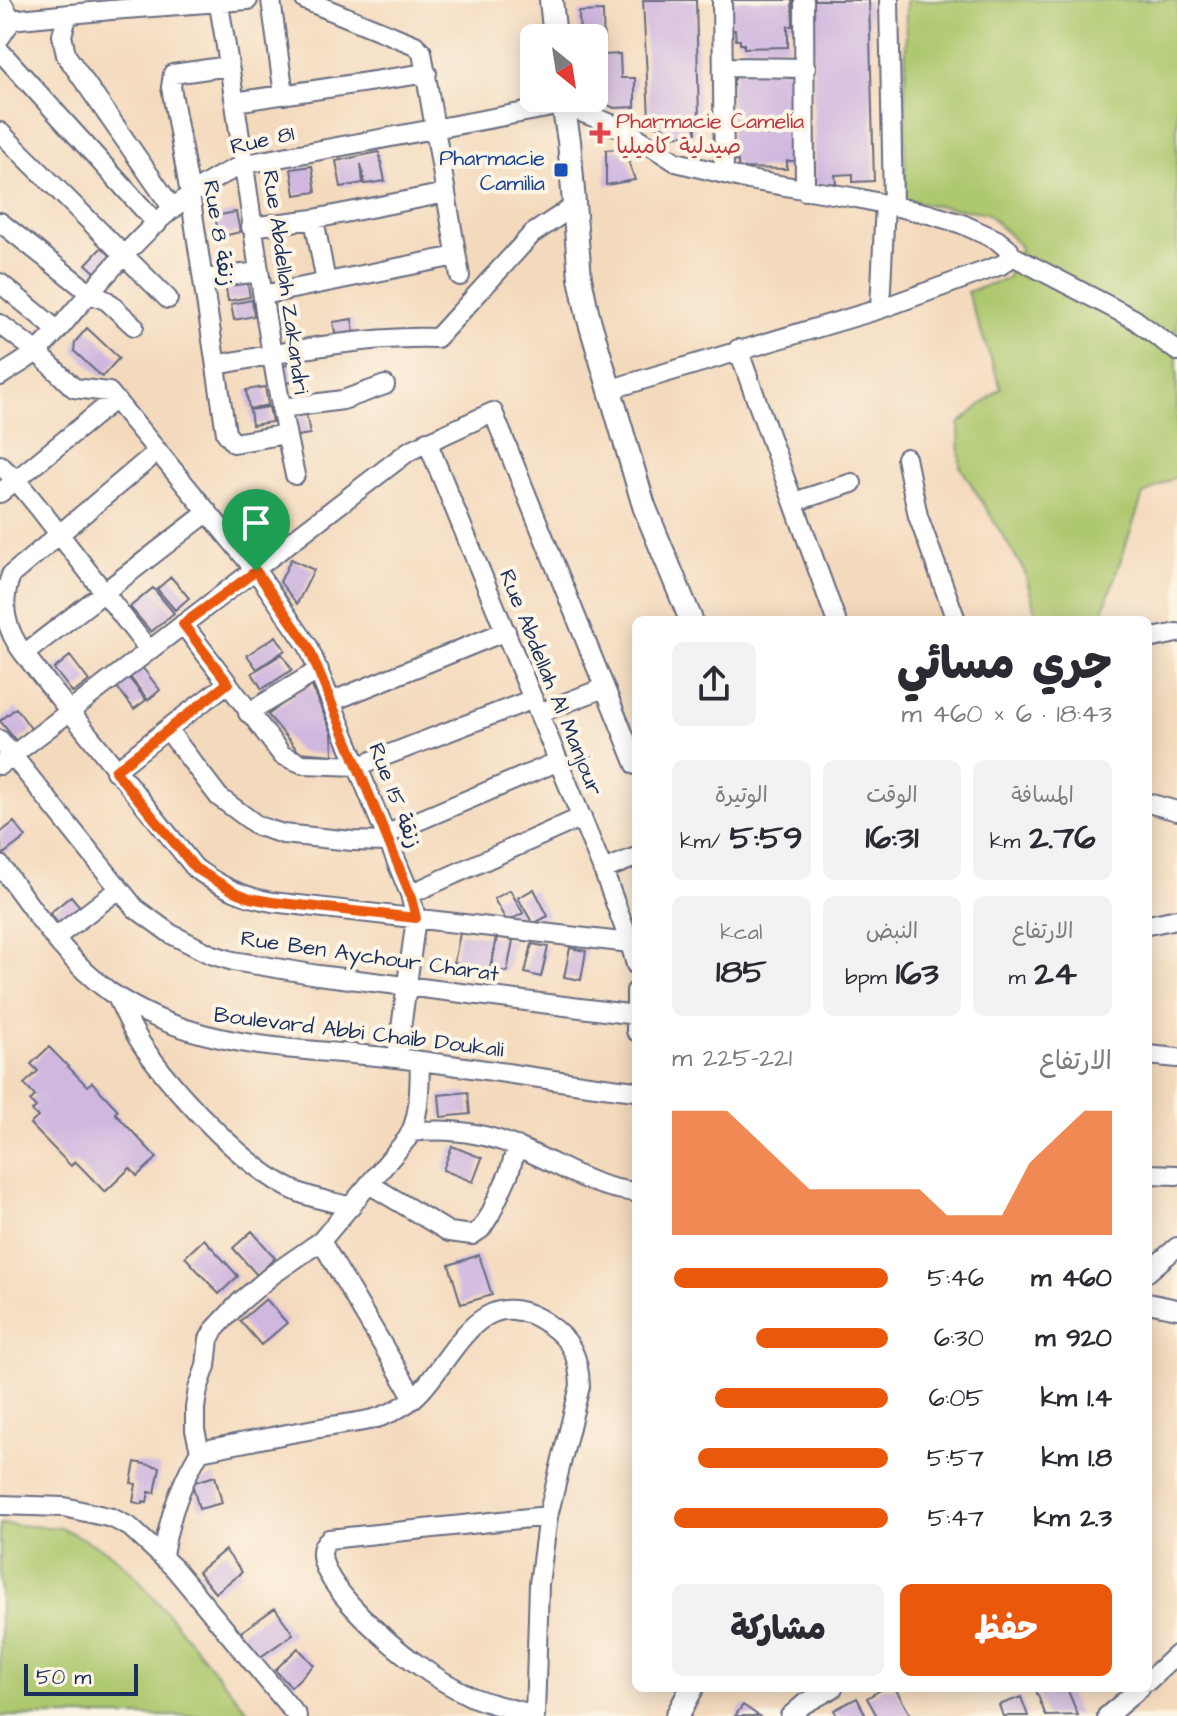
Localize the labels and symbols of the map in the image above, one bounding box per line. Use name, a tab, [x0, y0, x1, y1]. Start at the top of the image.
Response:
north arrow	[520, 24, 608, 112]
place label: Pharmacie Camelia صيدلية كاميليا	[616, 106, 804, 162]
street label: Rue 81	[227, 118, 297, 163]
marker: Pharmacie Camelia صيدلية كاميليا	[591, 124, 609, 142]
place label: Pharmacie Camilia	[439, 143, 545, 199]
marker: Pharmacie Camilia	[552, 161, 570, 179]
street label: Rue Abdellah Zakandri	[254, 168, 317, 396]
street label: Rue 8 زنقة	[195, 178, 242, 288]
pin	[222, 489, 290, 571]
street label: Rue Abdellah Al Manjour	[491, 565, 610, 800]
street label: Rue 15 زنقة	[360, 738, 429, 853]
street label: Rue Ben Aychour Charat	[239, 923, 501, 991]
street label: Boulevard Abbi Chaib Doukali	[212, 999, 506, 1066]
scale bar	[24, 1660, 138, 1696]

